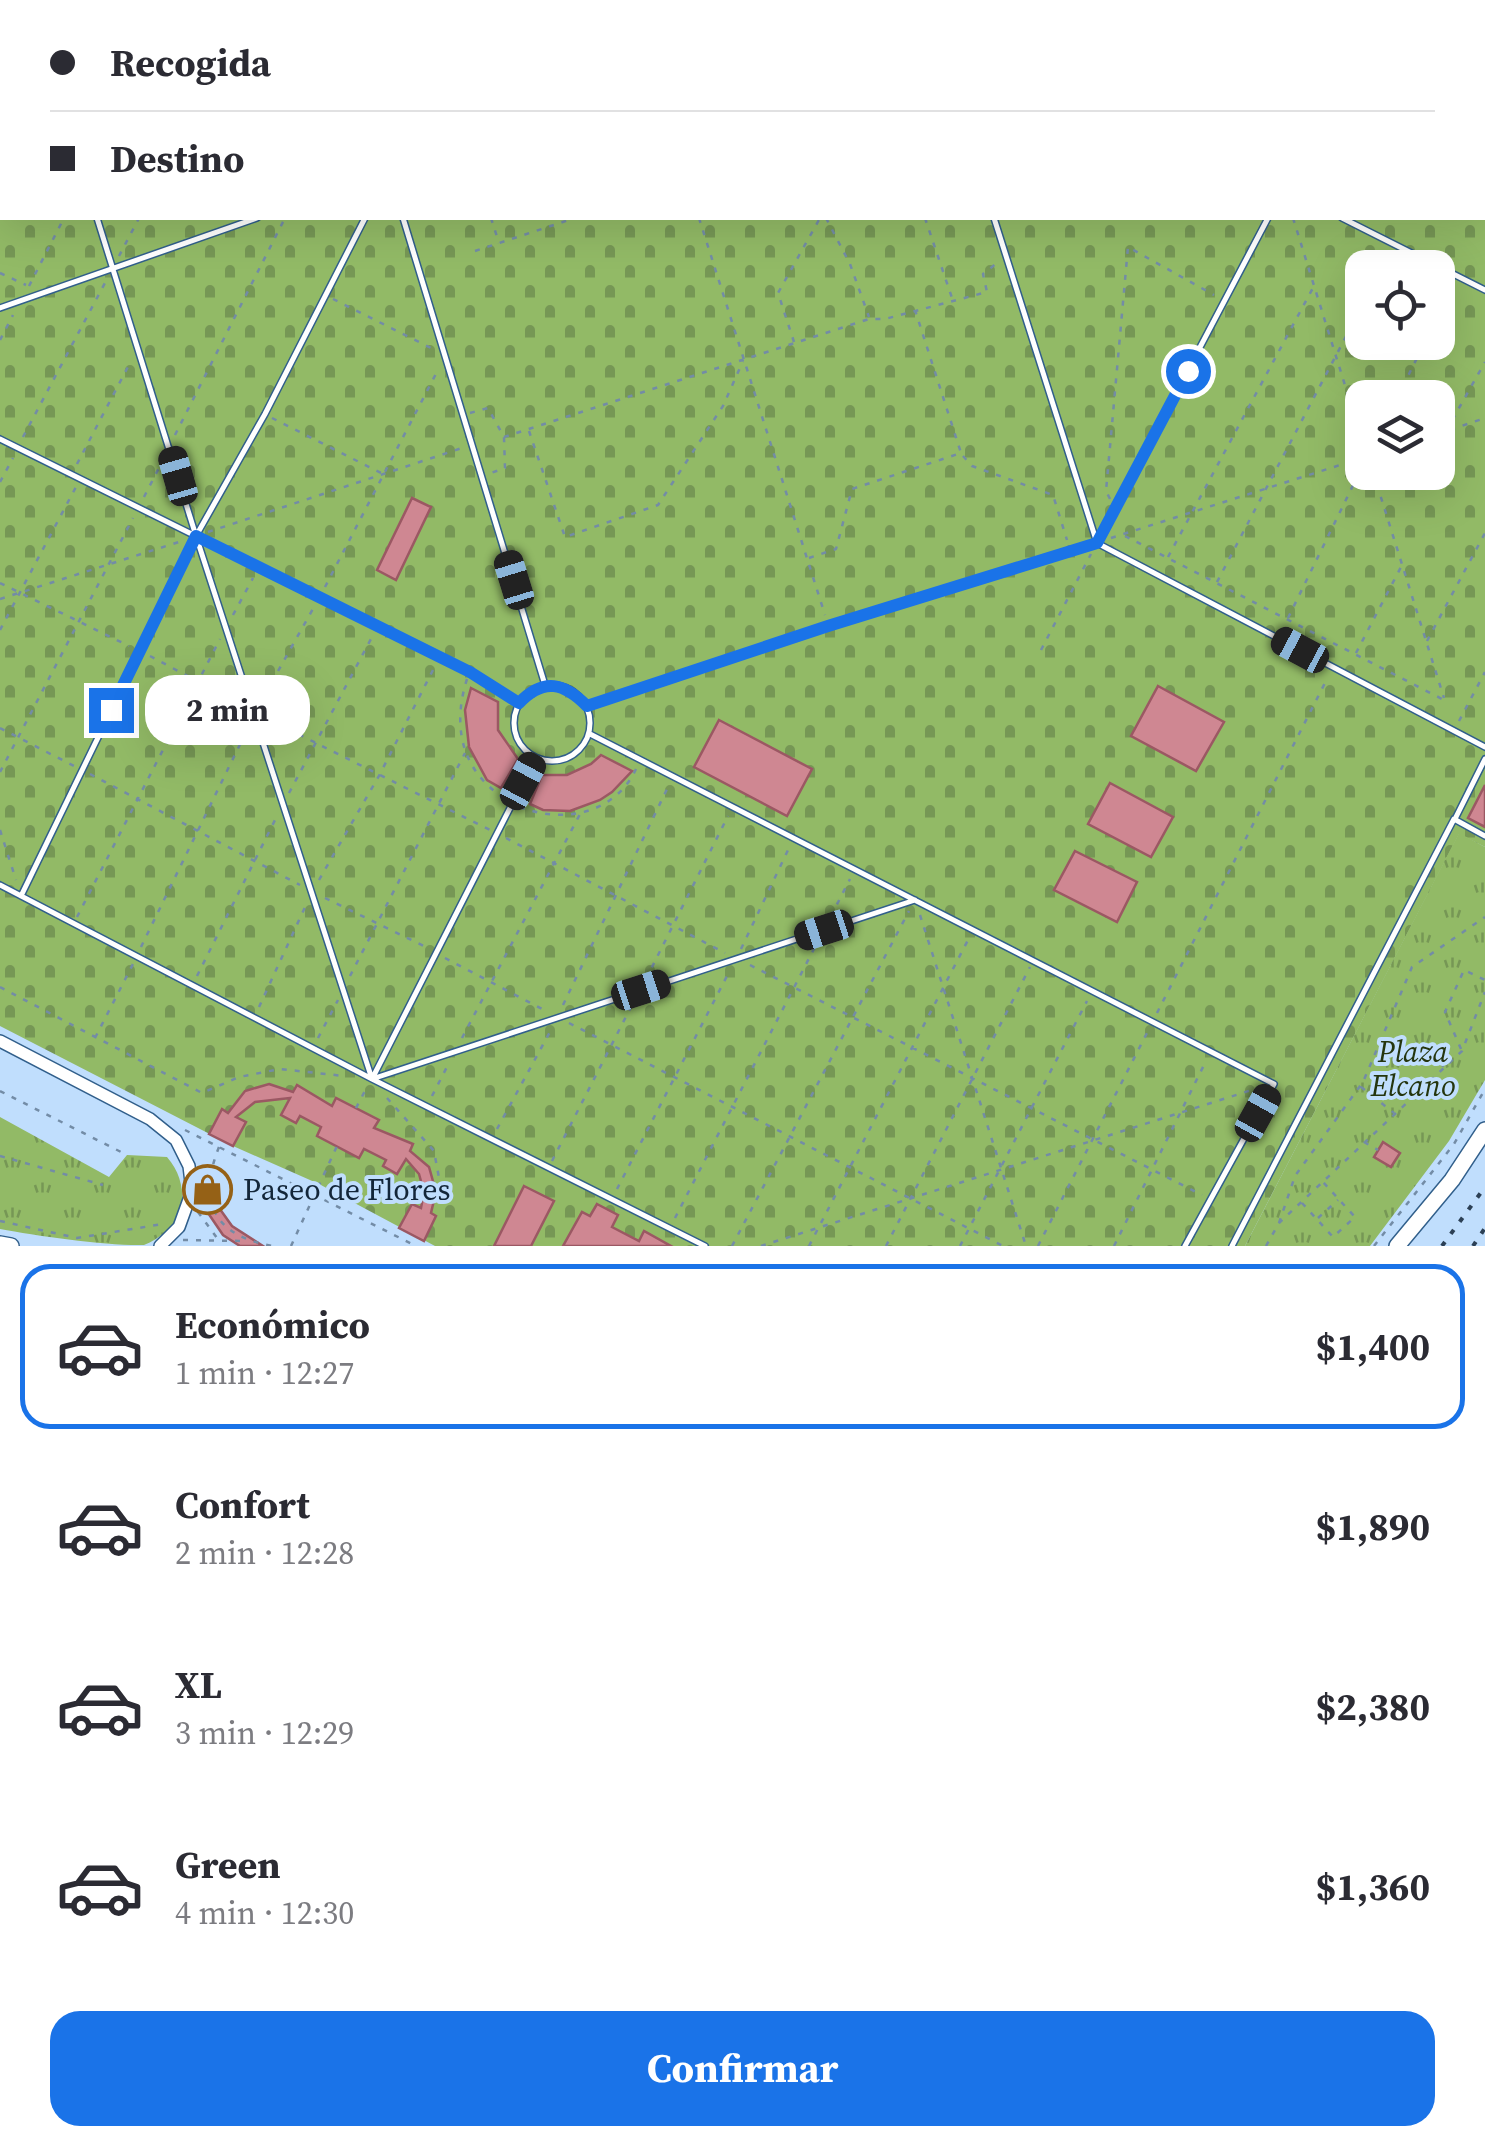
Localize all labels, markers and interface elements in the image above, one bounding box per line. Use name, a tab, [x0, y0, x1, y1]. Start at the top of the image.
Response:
text: Recogida	[110, 37, 271, 89]
text: Destino	[110, 133, 244, 185]
map controls	[1345, 250, 1455, 490]
button: locate	[1345, 250, 1455, 360]
route start	[1166, 349, 1211, 394]
button: layers	[1345, 380, 1455, 490]
car	[155, 443, 201, 509]
car	[491, 547, 537, 613]
car	[1266, 623, 1334, 677]
callout: 2 min	[146, 675, 311, 745]
route end	[89, 688, 134, 733]
text: 2 min	[186, 688, 269, 732]
car	[496, 747, 550, 815]
car	[791, 906, 857, 954]
car	[608, 966, 674, 1014]
park label: Plaza Elcano	[1369, 1031, 1456, 1106]
car	[1230, 1079, 1286, 1147]
shop icon: Paseo de Flores	[182, 1163, 234, 1215]
place label: Paseo de Flores	[243, 1169, 451, 1210]
text: Económico	[175, 1299, 370, 1351]
icon: car	[55, 1302, 145, 1392]
text: $1,400	[1316, 1321, 1430, 1373]
text: 1 min · 12:27	[175, 1351, 354, 1395]
text: Confort	[175, 1479, 310, 1531]
icon: car	[55, 1482, 145, 1572]
text: $1,890	[1316, 1501, 1430, 1553]
text: 2 min · 12:28	[175, 1531, 354, 1575]
text: XL	[175, 1659, 222, 1711]
icon: car	[55, 1662, 145, 1752]
text: $2,380	[1316, 1681, 1430, 1733]
text: 3 min · 12:29	[175, 1711, 354, 1755]
text: Green	[175, 1839, 281, 1891]
icon: car	[55, 1842, 145, 1932]
text: $1,360	[1316, 1861, 1430, 1913]
text: 4 min · 12:30	[175, 1891, 354, 1935]
button: Confirmar	[50, 2011, 1435, 2126]

